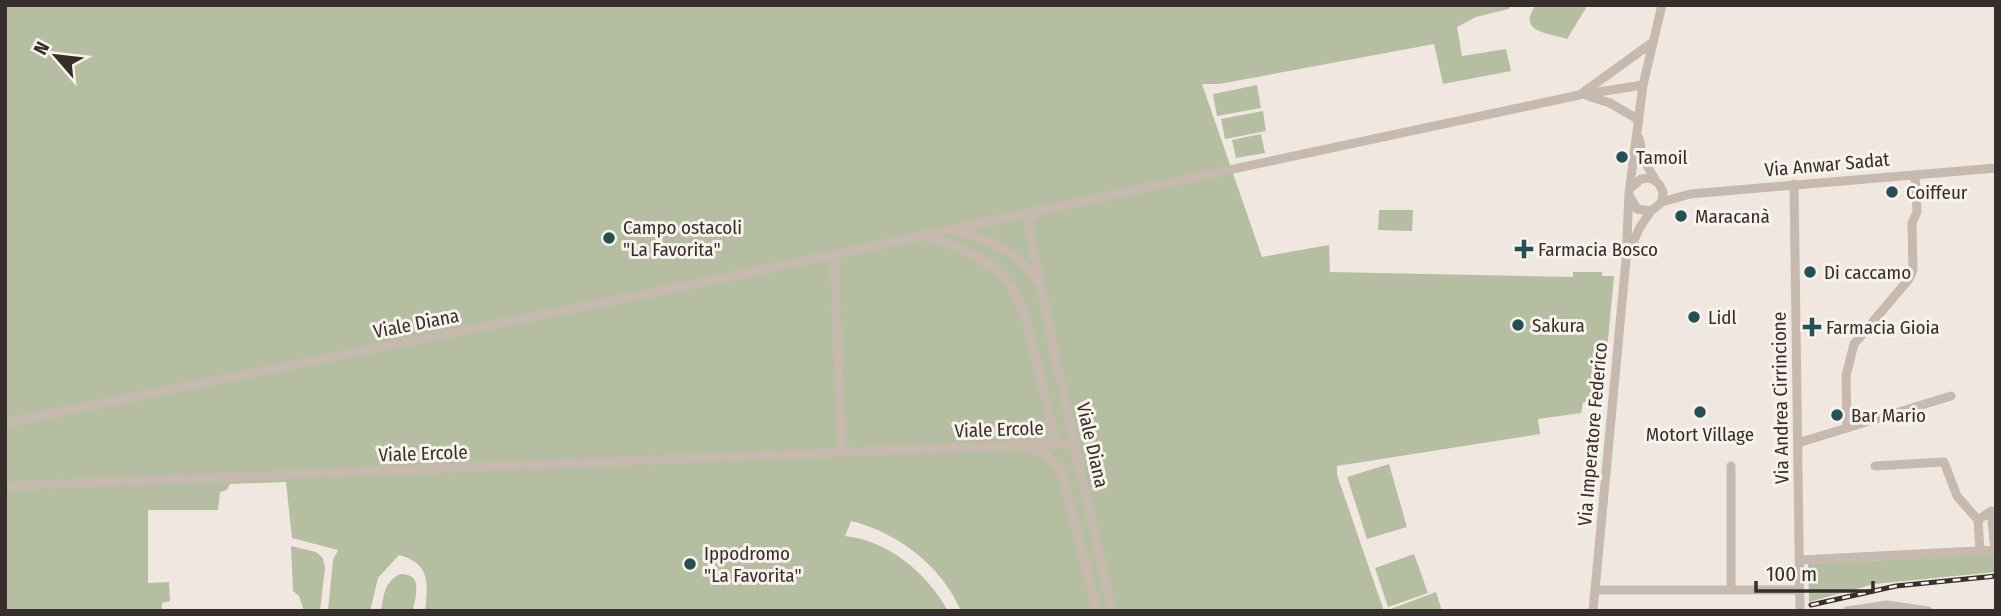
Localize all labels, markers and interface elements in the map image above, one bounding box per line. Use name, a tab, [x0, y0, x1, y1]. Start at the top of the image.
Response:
north arrow	[21, 21, 91, 91]
text: N	[29, 38, 54, 59]
place label: Tamoil	[1636, 146, 1688, 169]
street label: Via Anwar Sadat	[1764, 148, 1891, 181]
marker: Tamoil	[1614, 149, 1630, 165]
place label: Coiffeur	[1906, 181, 1968, 204]
marker: Coiffeur	[1884, 184, 1900, 200]
place label: Maracanà	[1695, 205, 1770, 228]
marker: Maracanà	[1673, 208, 1689, 224]
place label: Campo ostacoli "La Favorita"	[623, 216, 742, 261]
marker: Campo ostacoli "La Favorita"	[601, 230, 617, 246]
place label: Farmacia Bosco	[1538, 238, 1658, 261]
marker: Farmacia Bosco	[1516, 241, 1532, 257]
place label: Di caccamo	[1824, 261, 1911, 284]
marker: Di caccamo	[1802, 264, 1818, 280]
street label: Viale Diana	[371, 304, 461, 343]
place label: Lidl	[1708, 306, 1736, 329]
marker: Lidl	[1686, 309, 1702, 325]
street label: Via Andrea Cirrincione	[1767, 312, 1794, 484]
place label: Sakura	[1532, 314, 1585, 337]
place label: Farmacia Gioia	[1826, 316, 1940, 339]
marker: Sakura	[1510, 317, 1526, 333]
marker: Farmacia Gioia	[1804, 319, 1820, 335]
street label: Via Imperatore Federico	[1573, 341, 1612, 527]
street label: Viale Diana	[1072, 400, 1113, 490]
marker: Motort Village	[1692, 404, 1708, 420]
place label: Bar Mario	[1851, 404, 1926, 427]
marker: Bar Mario	[1829, 407, 1845, 423]
street label: Viale Ercole	[954, 416, 1044, 443]
place label: Motort Village	[1646, 423, 1754, 446]
street label: Viale Ercole	[378, 440, 468, 467]
place label: Ippodromo "La Favorita"	[704, 542, 802, 587]
scale bar	[1756, 550, 1873, 594]
marker: Ippodromo "La Favorita"	[682, 556, 698, 572]
text: 100 m	[1766, 561, 1817, 587]

